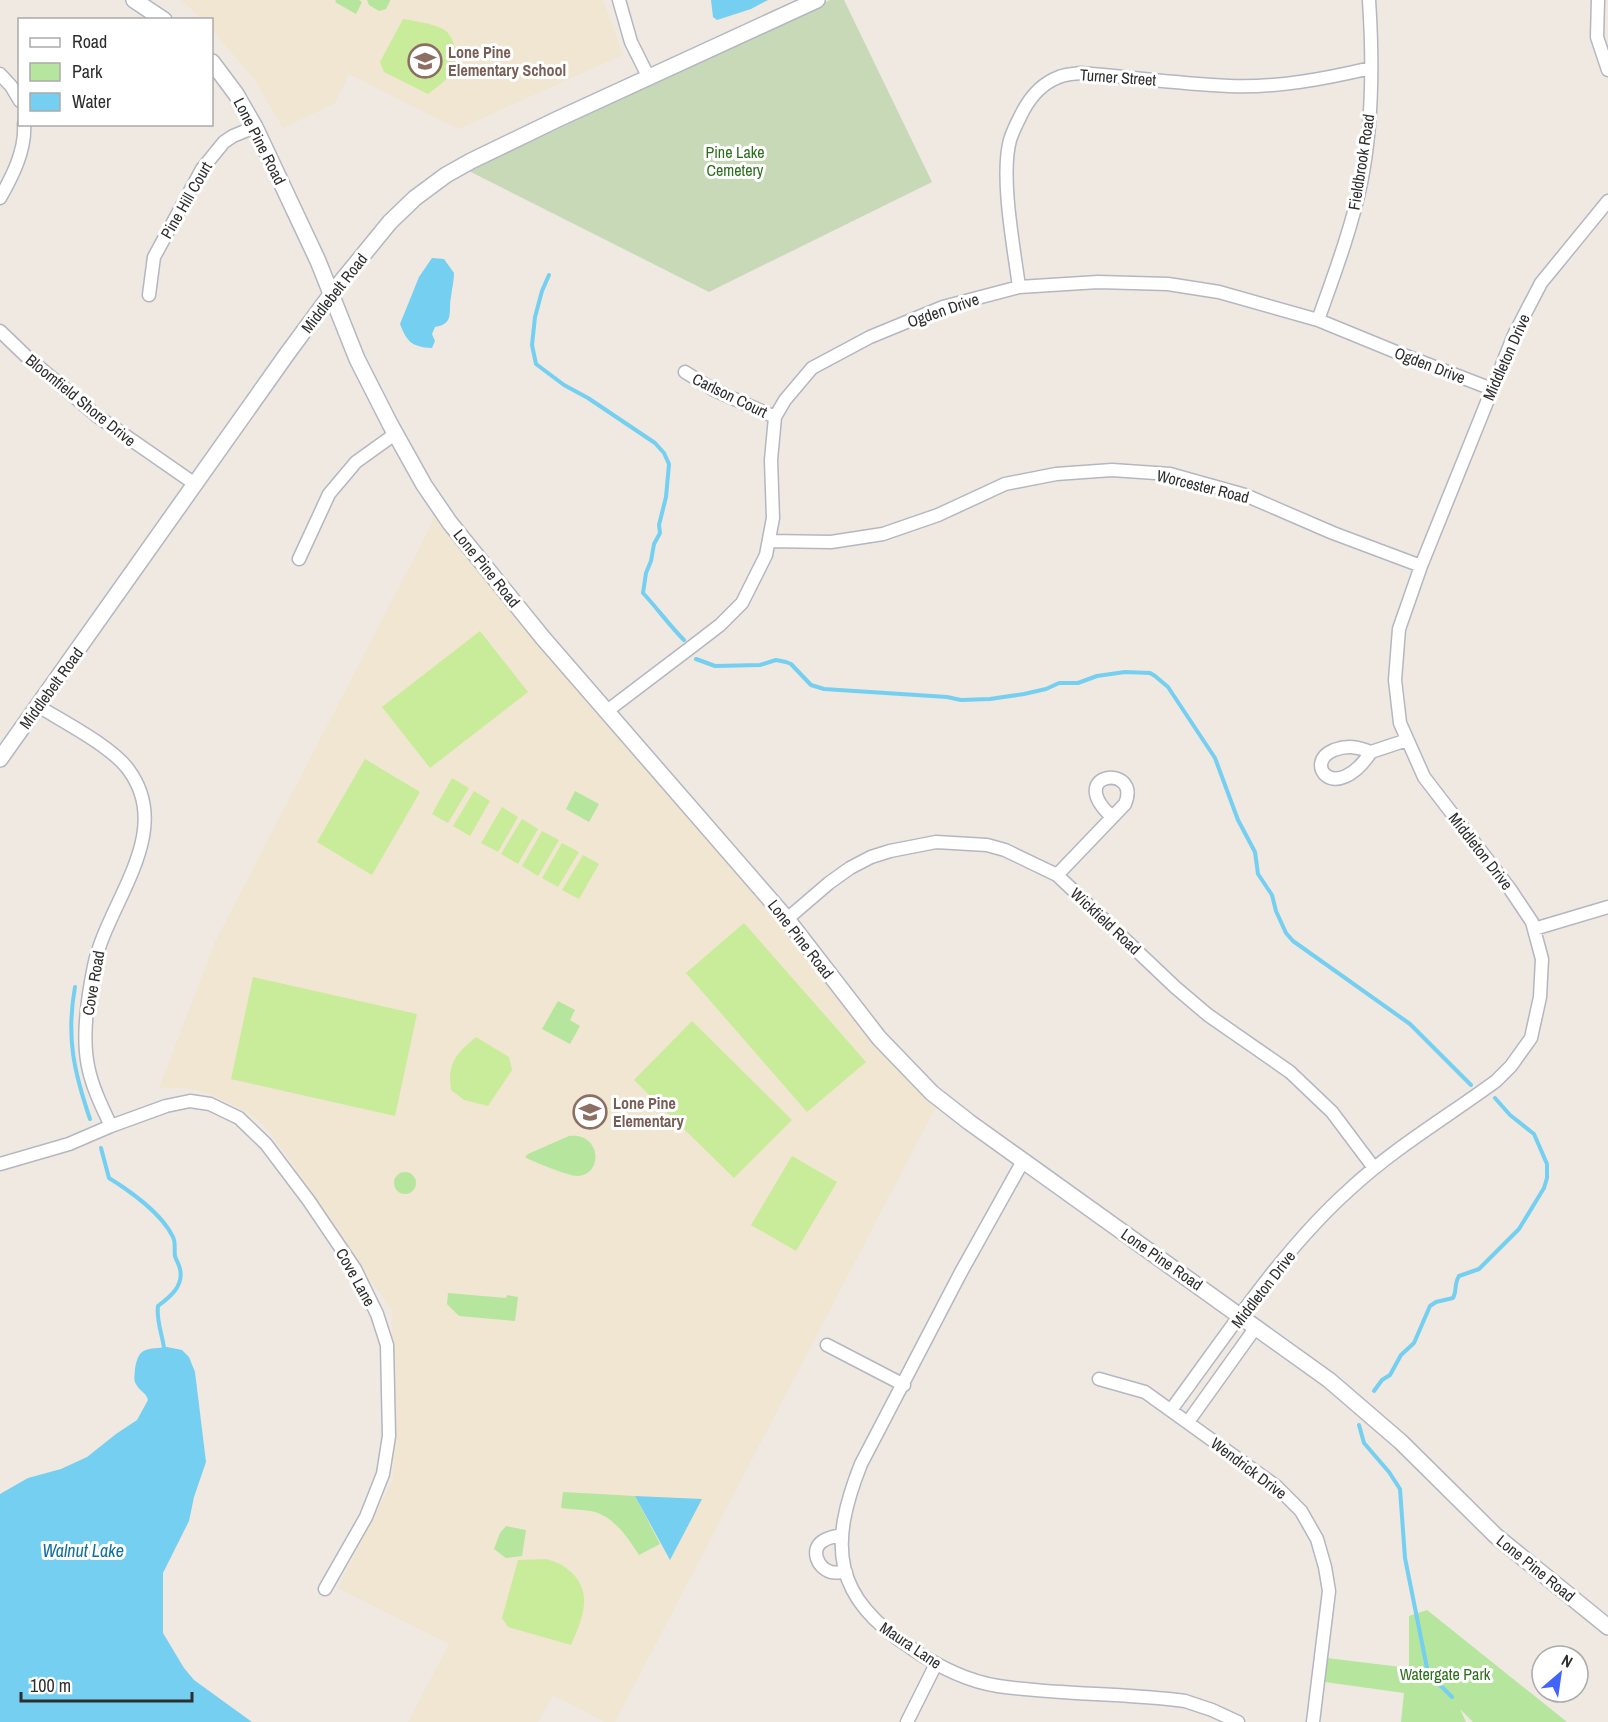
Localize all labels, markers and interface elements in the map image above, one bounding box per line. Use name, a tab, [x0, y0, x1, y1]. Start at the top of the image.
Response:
legend	[18, 18, 213, 126]
text: Road	[72, 29, 107, 54]
place label: Lone Pine Elementary School	[448, 41, 566, 81]
school or university icon: Lone Pine Elementary School	[407, 43, 443, 79]
text: Park	[72, 59, 103, 84]
street label: Turner Street	[1079, 63, 1157, 91]
text: Water	[72, 89, 111, 114]
street label: Lone Pine Road	[229, 94, 291, 188]
street label: Fieldbrook Road	[1343, 112, 1379, 212]
park label: Pine Lake Cemetery	[705, 141, 765, 181]
street label: Pine Hill Court	[155, 157, 217, 242]
street label: Middlebelt Road	[296, 249, 372, 337]
street label: Ogden Drive	[904, 287, 982, 333]
street label: Middleton Drive	[1477, 310, 1535, 404]
street label: Ogden Drive	[1391, 341, 1469, 389]
street label: Bloomfield Shore Drive	[21, 349, 141, 451]
street label: Carlson Court	[689, 367, 772, 423]
street label: Worcester Road	[1154, 464, 1252, 508]
street label: Lone Pine Road	[449, 524, 525, 612]
street label: Middlebelt Road	[14, 643, 88, 733]
street label: Middleton Drive	[1444, 808, 1518, 894]
street label: Wickfield Road	[1066, 883, 1146, 959]
street label: Lone Pine Road	[763, 895, 839, 983]
street label: Cove Road	[76, 949, 110, 1017]
place label: Lone Pine Elementary	[613, 1092, 684, 1132]
school or university icon: Lone Pine Elementary	[572, 1094, 608, 1130]
street label: Lone Pine Road	[1117, 1223, 1207, 1295]
street label: Cove Lane	[331, 1244, 381, 1310]
street label: Middleton Drive	[1226, 1246, 1300, 1332]
street label: Wendrick Drive	[1206, 1432, 1292, 1504]
street label: Lone Pine Road	[1492, 1530, 1580, 1606]
water label: Walnut Lake	[42, 1538, 124, 1563]
street label: Maura Lane	[876, 1616, 946, 1674]
north arrow	[1530, 1644, 1590, 1704]
text: N	[1558, 1649, 1577, 1673]
park label: Watergate Park	[1400, 1663, 1491, 1685]
scale bar	[21, 1665, 192, 1703]
text: 100 m	[30, 1673, 71, 1698]

